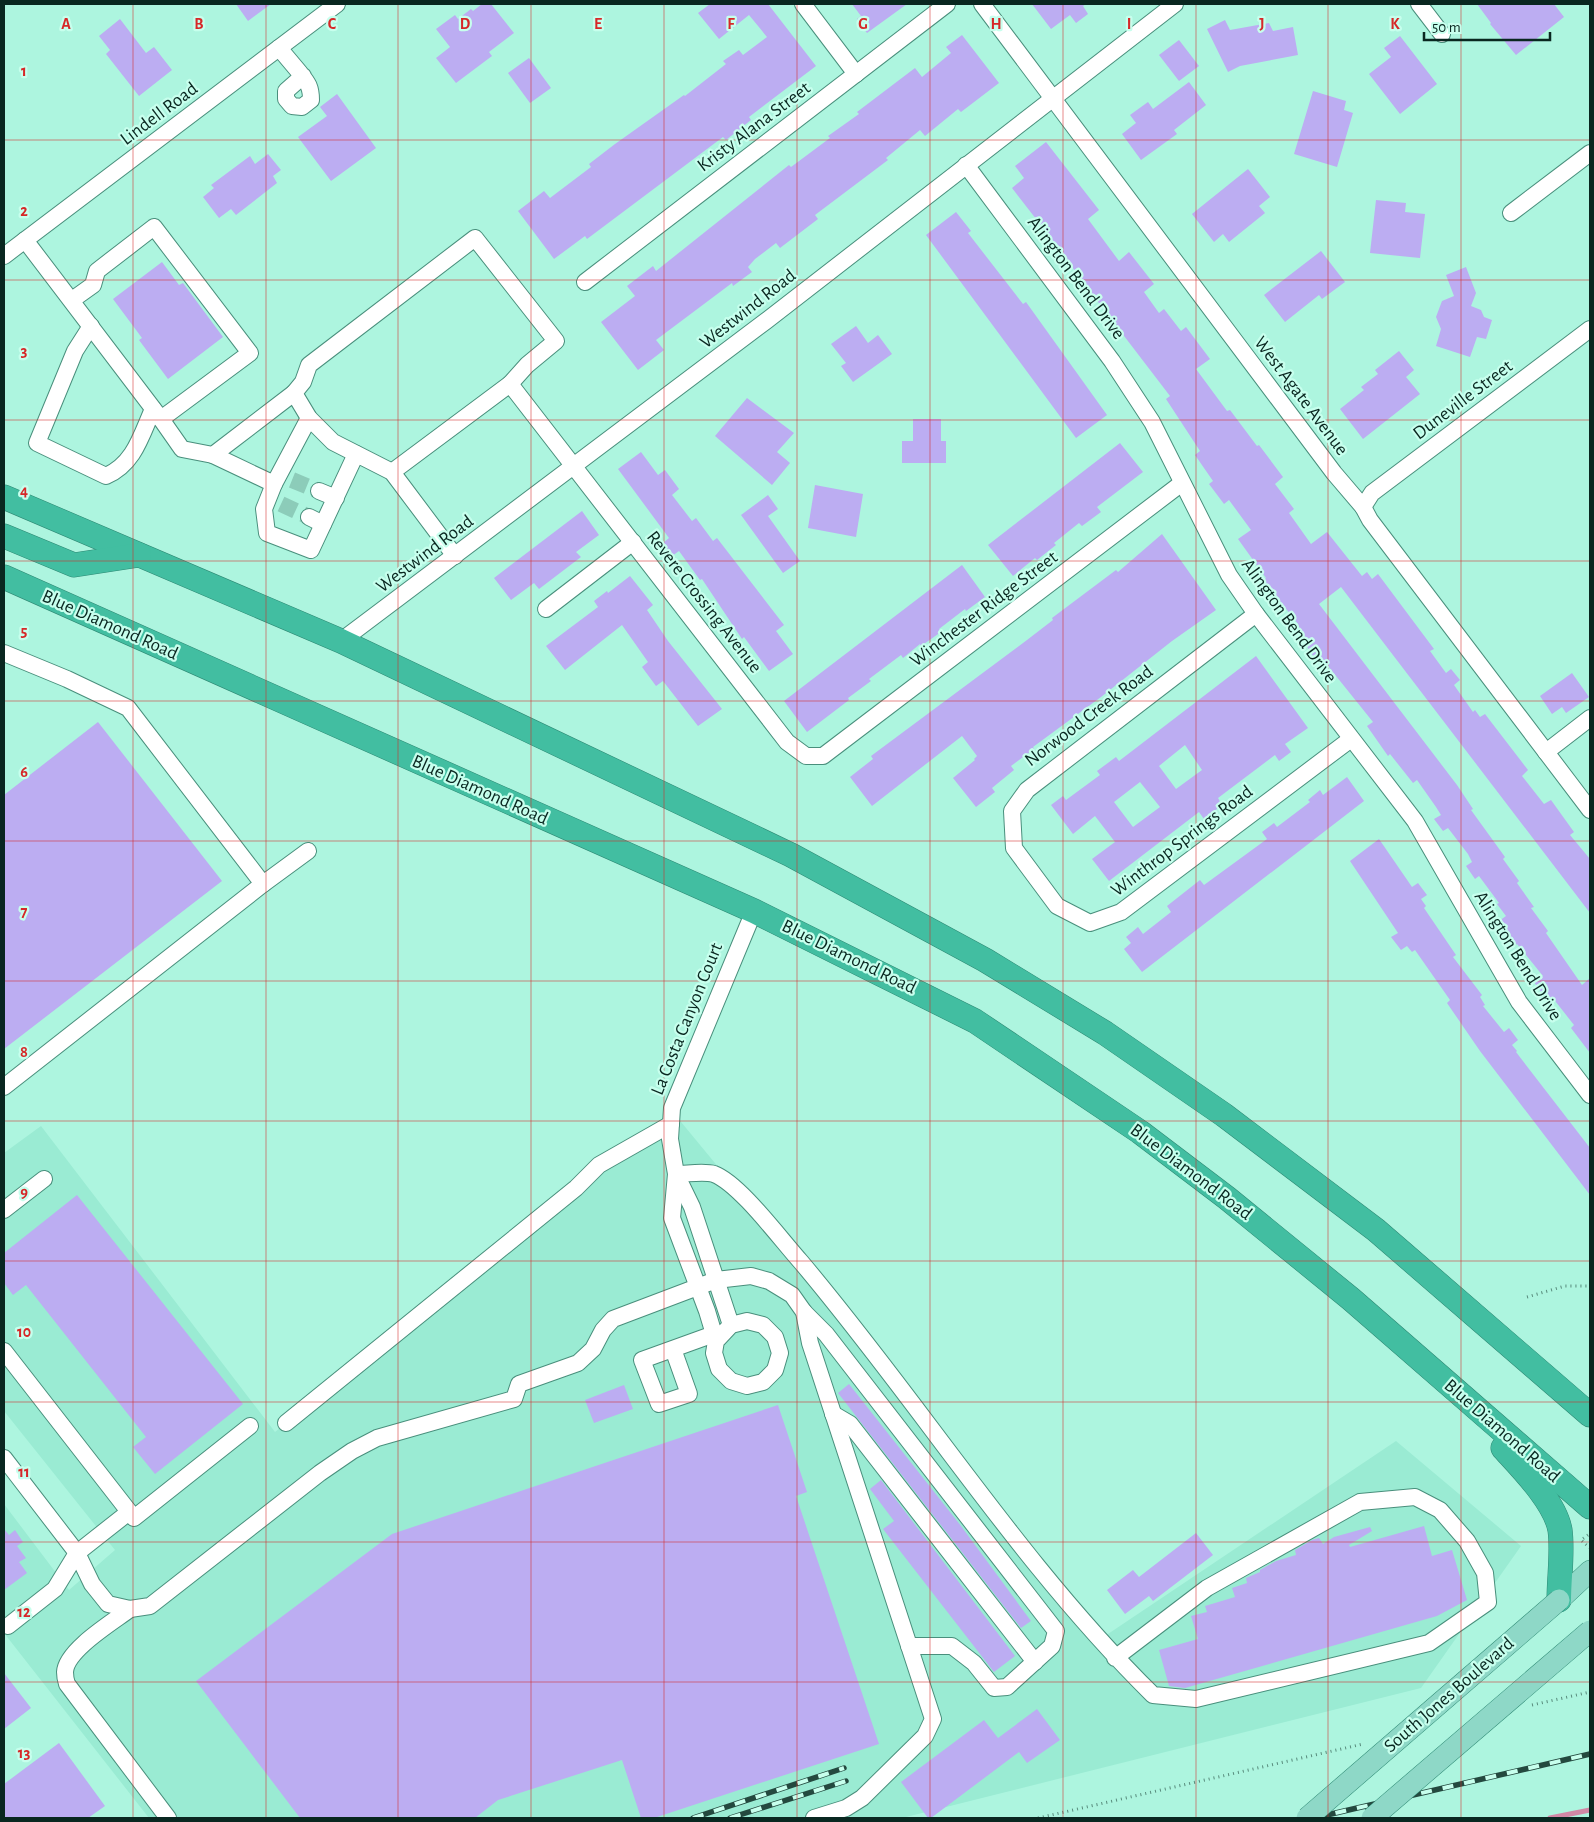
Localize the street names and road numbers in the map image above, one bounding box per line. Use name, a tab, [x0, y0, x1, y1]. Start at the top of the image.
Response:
street label: Kristy Alana Street	[694, 78, 814, 176]
street label: Lindell Road	[117, 79, 201, 149]
street label: Alington Bend Drive	[1024, 213, 1128, 343]
street label: Westwind Road	[696, 266, 800, 352]
street label: West Agate Avenue	[1250, 333, 1352, 459]
street label: Duneville Street	[1410, 357, 1516, 443]
street label: Westwind Road	[373, 511, 477, 596]
street label: Revere Crossing Avenue	[643, 527, 765, 677]
street label: Winchester Ridge Street	[907, 548, 1061, 670]
street label: Alington Bend Drive	[1238, 555, 1340, 687]
street label: Blue Diamond Road	[39, 586, 181, 664]
street label: Norwood Creek Road	[1021, 662, 1157, 770]
street label: Blue Diamond Road	[409, 751, 551, 829]
street label: Winthrop Springs Road	[1108, 782, 1256, 900]
street label: Alington Bend Drive	[1471, 888, 1565, 1024]
street label: Blue Diamond Road	[779, 916, 919, 998]
street label: La Costa Canyon Court	[648, 940, 726, 1098]
street label: Blue Diamond Road	[1127, 1120, 1255, 1224]
street label: Blue Diamond Road	[1440, 1376, 1564, 1486]
street label: South Jones Boulevard	[1381, 1634, 1518, 1756]

